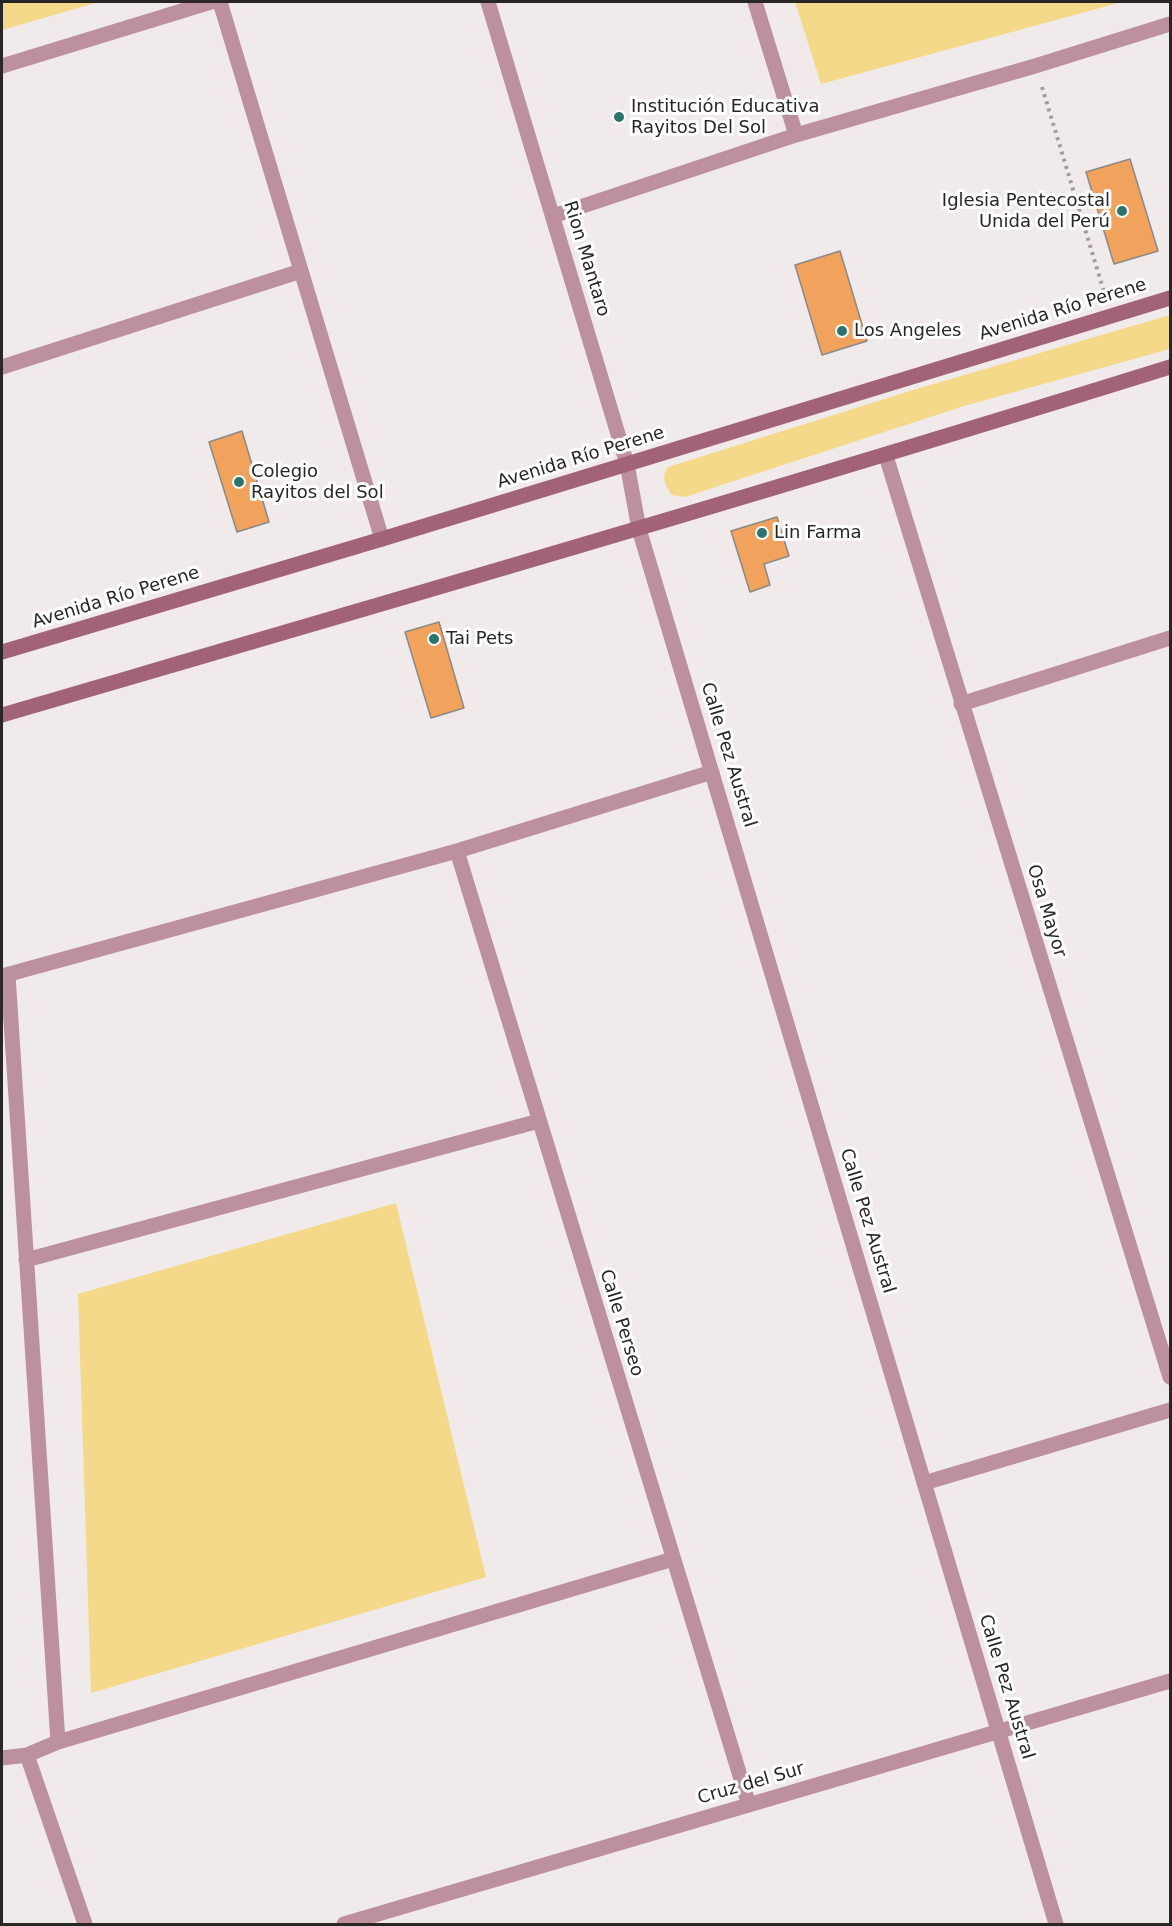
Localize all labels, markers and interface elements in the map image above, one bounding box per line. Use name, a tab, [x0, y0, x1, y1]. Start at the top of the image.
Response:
place label: Institución Educativa Rayitos Del Sol	[631, 96, 820, 138]
marker: Institución Educativa Rayitos Del Sol	[612, 110, 626, 124]
place label: Iglesia Pentecostal Unida del Perú	[942, 190, 1110, 232]
street label: Rion Mantaro	[558, 199, 614, 319]
marker: Iglesia Pentecostal Unida del Perú	[1115, 204, 1129, 218]
street label: Avenida Río Perene	[977, 274, 1149, 346]
place label: Los Angeles	[854, 320, 961, 342]
marker: Los Angeles	[835, 324, 849, 338]
street label: Avenida Río Perene	[495, 422, 667, 494]
place label: Colegio Rayitos del Sol	[251, 461, 384, 504]
marker: Colegio Rayitos del Sol	[232, 475, 246, 489]
place label: Lin Farma	[774, 522, 862, 544]
marker: Lin Farma	[755, 526, 769, 540]
street label: Avenida Río Perene	[30, 562, 202, 634]
place label: Tai Pets	[446, 628, 513, 650]
marker: Tai Pets	[427, 632, 441, 646]
street label: Calle Pez Austral	[696, 680, 760, 830]
street label: Osa Mayor	[1022, 862, 1070, 960]
street label: Calle Pez Austral	[835, 1146, 899, 1296]
street label: Calle Perseo	[595, 1267, 647, 1379]
street label: Calle Pez Austral	[974, 1612, 1038, 1762]
street label: Cruz del Sur	[695, 1758, 807, 1810]

